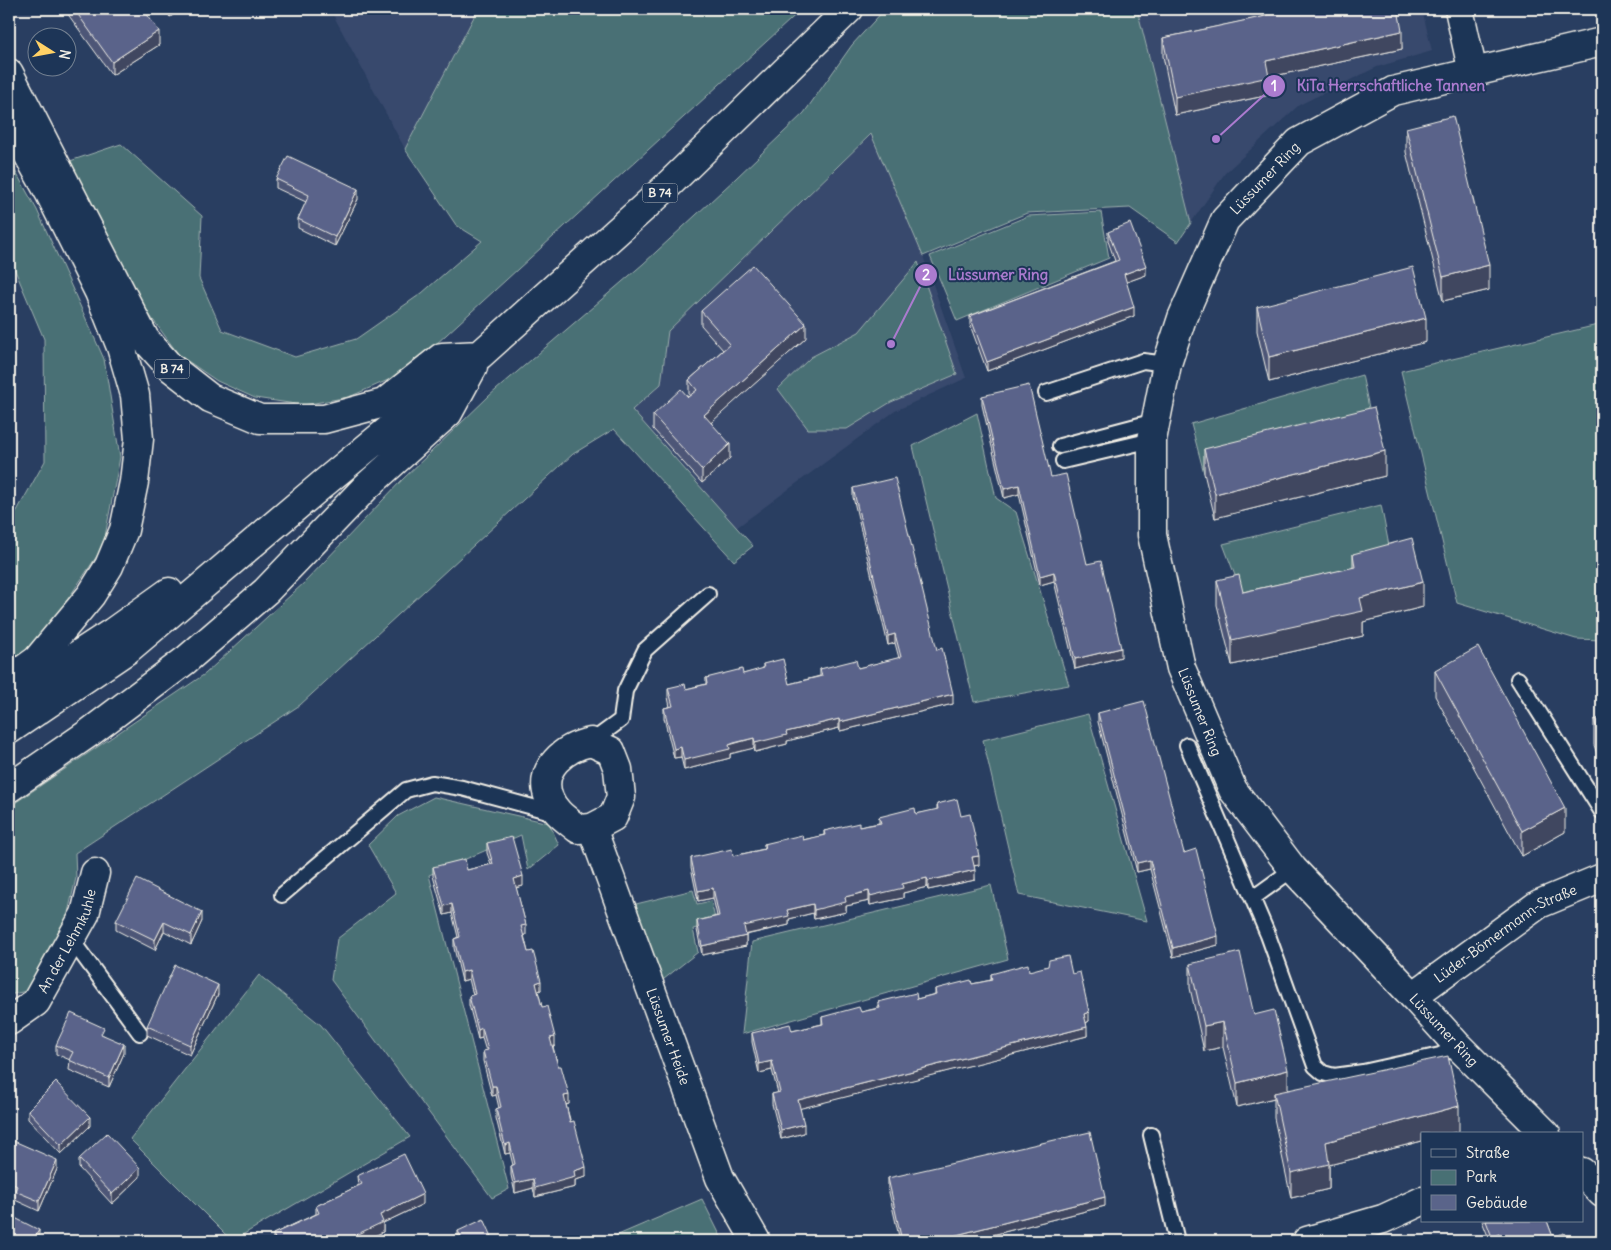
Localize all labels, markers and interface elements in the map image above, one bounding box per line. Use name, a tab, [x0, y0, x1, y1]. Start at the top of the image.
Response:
north arrow	[28, 28, 78, 78]
text: N	[55, 48, 75, 61]
callout: KiTa Herrschaftliche Tannen	[1262, 71, 1495, 101]
text: 1	[1271, 76, 1277, 95]
text: KiTa Herrschaftliche Tannen	[1297, 76, 1486, 95]
street label: Lüssumer Ring	[1226, 138, 1303, 218]
road number: B 74	[642, 184, 678, 202]
callout: Lüssumer Ring	[913, 260, 1058, 290]
text: 2	[922, 265, 930, 284]
text: Lüssumer Ring	[948, 265, 1048, 285]
road number: B 74	[154, 359, 190, 378]
street label: Lüssumer Ring	[1174, 665, 1226, 759]
street label: Lüder-Bömermann-Straße	[1430, 880, 1579, 987]
street label: An der Lehmkuhle	[34, 887, 100, 996]
street label: Lüssumer Heide	[642, 986, 694, 1087]
street label: Lüssumer Ring	[1406, 990, 1482, 1070]
legend	[1421, 1132, 1584, 1222]
text: Straße	[1466, 1143, 1510, 1162]
text: Park	[1466, 1167, 1497, 1186]
text: Gebäude	[1466, 1193, 1527, 1212]

